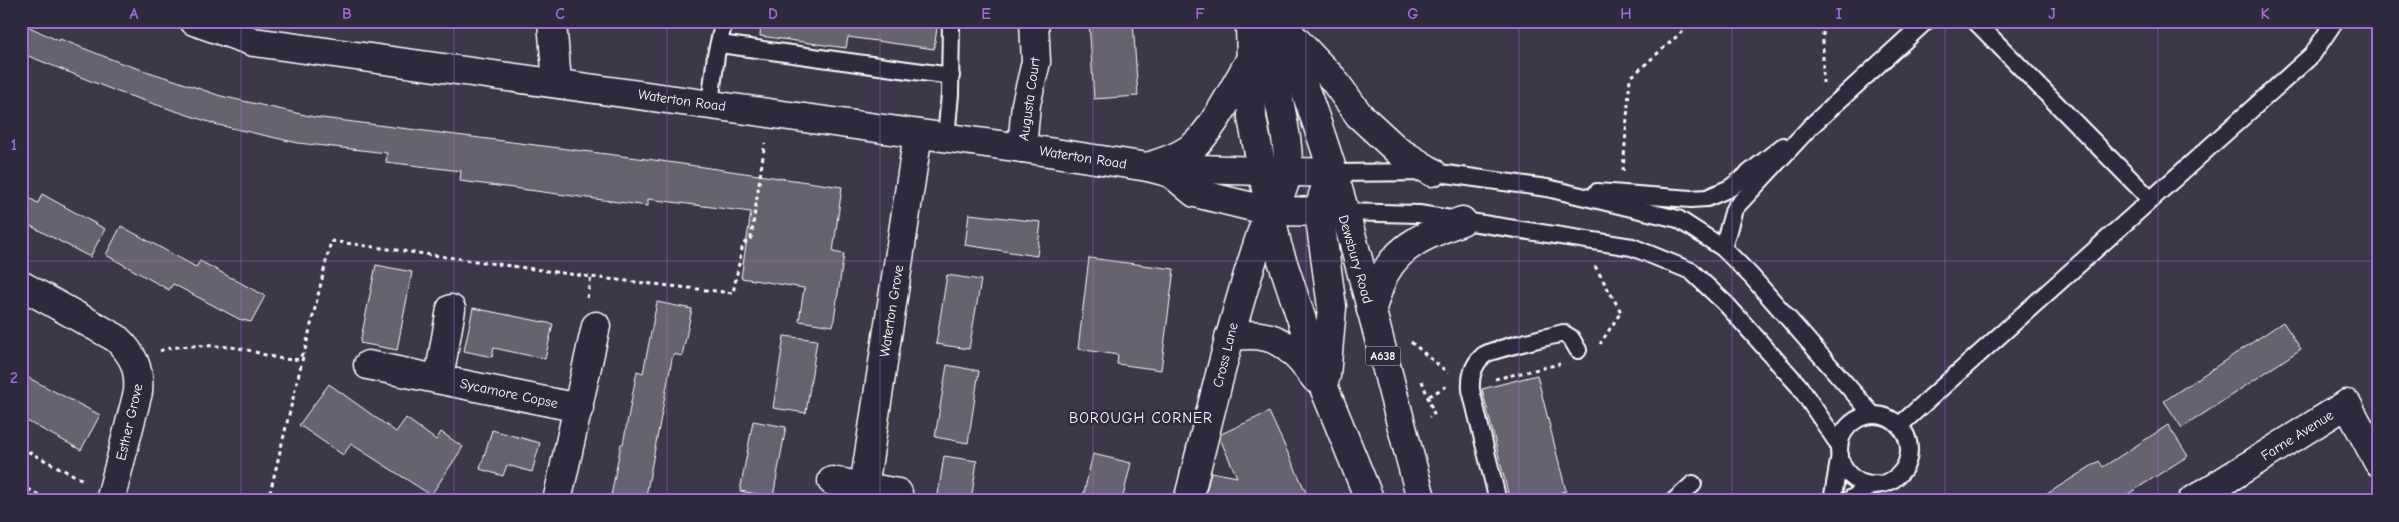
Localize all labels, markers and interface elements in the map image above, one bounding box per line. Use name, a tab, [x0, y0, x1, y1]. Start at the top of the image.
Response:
text: A	[130, 5, 139, 23]
text: B	[342, 5, 352, 23]
text: C	[555, 5, 565, 23]
text: D	[768, 5, 778, 23]
text: E	[981, 5, 991, 23]
text: F	[1195, 5, 1205, 23]
text: G	[1407, 5, 1419, 23]
text: H	[1620, 5, 1632, 23]
text: I	[1836, 5, 1842, 23]
text: J	[2048, 5, 2056, 23]
text: K	[2260, 5, 2270, 23]
street label: Augusta Court	[1015, 55, 1044, 142]
street label: Waterton Road	[637, 86, 727, 115]
text: 1	[11, 136, 17, 154]
street label: Waterton Road	[1038, 142, 1128, 173]
street label: Dewsbury Road	[1335, 213, 1376, 305]
street label: Waterton Grove	[876, 264, 907, 358]
street label: Cross Lane	[1209, 321, 1242, 389]
road number: A638	[1366, 346, 1400, 366]
text: 2	[10, 369, 18, 387]
street label: Sycamore Copse	[458, 375, 560, 412]
street label: Esther Grove	[112, 382, 147, 462]
street label: Farne Avenue	[2258, 406, 2337, 464]
district label: BOROUGH CORNER	[1069, 409, 1213, 427]

